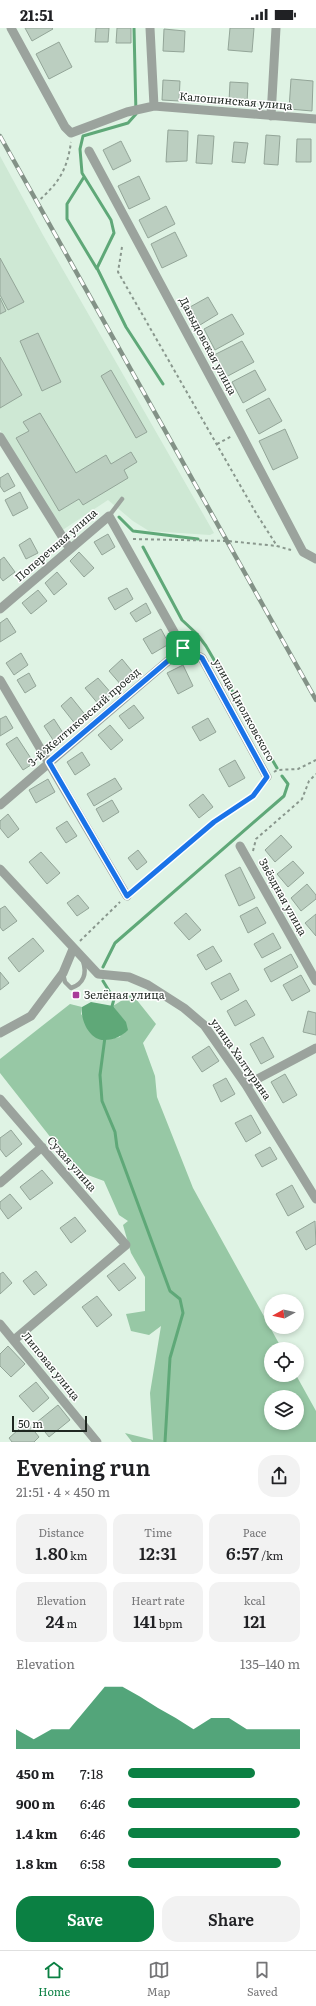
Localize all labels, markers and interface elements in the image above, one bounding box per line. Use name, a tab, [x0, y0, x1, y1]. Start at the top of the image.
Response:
text: 21:51	[20, 3, 54, 26]
street label: Калошинская улица	[179, 87, 293, 113]
street label: Давыдовская улица	[176, 294, 242, 397]
street label: Поперечная улица	[11, 504, 100, 584]
pin	[166, 631, 200, 665]
icon: arrive	[172, 637, 194, 659]
street label: улица Циолковского	[210, 655, 280, 764]
street label: 3-й Желтиковский проезд	[24, 663, 143, 769]
street label: Звёздная улица	[256, 855, 312, 938]
place label: Зелёная улица	[84, 986, 165, 1002]
marker: Зелёная улица	[71, 990, 81, 1000]
street label: улица Халтурина	[208, 1014, 276, 1103]
street label: Сухая улица	[44, 1132, 101, 1194]
north arrow	[264, 1294, 304, 1334]
map controls	[264, 1294, 304, 1430]
street label: Липовая улица	[19, 1328, 85, 1403]
button: locate	[264, 1342, 304, 1382]
button: layers	[264, 1390, 304, 1430]
scale bar	[12, 1414, 87, 1433]
text: 50 m	[18, 1415, 43, 1431]
text: Evening run	[16, 1450, 150, 1483]
button: share	[258, 1455, 300, 1497]
text: 21:51 · 4 × 450 m	[16, 1482, 110, 1501]
text: Distance	[39, 1524, 84, 1540]
text: Time	[144, 1524, 172, 1540]
text: Pace	[243, 1524, 266, 1540]
text: 1.80	[35, 1540, 68, 1565]
text: 12:31	[139, 1540, 177, 1565]
text: 6:57	[226, 1540, 259, 1565]
text: km	[68, 1547, 87, 1563]
text: /km	[259, 1547, 283, 1563]
text: Elevation	[36, 1592, 86, 1608]
text: Heart rate	[131, 1592, 185, 1608]
text: kcal	[244, 1592, 266, 1608]
text: 24	[45, 1608, 64, 1633]
text: 141	[133, 1608, 157, 1633]
text: 121	[243, 1608, 266, 1633]
text: m	[64, 1615, 77, 1631]
text: bpm	[157, 1615, 183, 1631]
text: Elevation	[16, 1654, 75, 1673]
text: 135–140 m	[240, 1654, 300, 1673]
text: 450 m	[16, 1764, 54, 1783]
text: 7:18	[80, 1764, 103, 1783]
text: 900 m	[16, 1794, 55, 1813]
text: 6:46	[80, 1794, 105, 1813]
text: 1.4 km	[16, 1824, 57, 1843]
text: 6:46	[80, 1824, 105, 1843]
text: 1.8 km	[16, 1854, 58, 1873]
text: 6:58	[80, 1854, 105, 1873]
button: Save	[16, 1896, 154, 1942]
button: Share	[162, 1896, 300, 1942]
tab: Home	[38, 1959, 70, 1999]
tab: Map	[147, 1959, 170, 1999]
tab: Saved	[247, 1959, 278, 1999]

